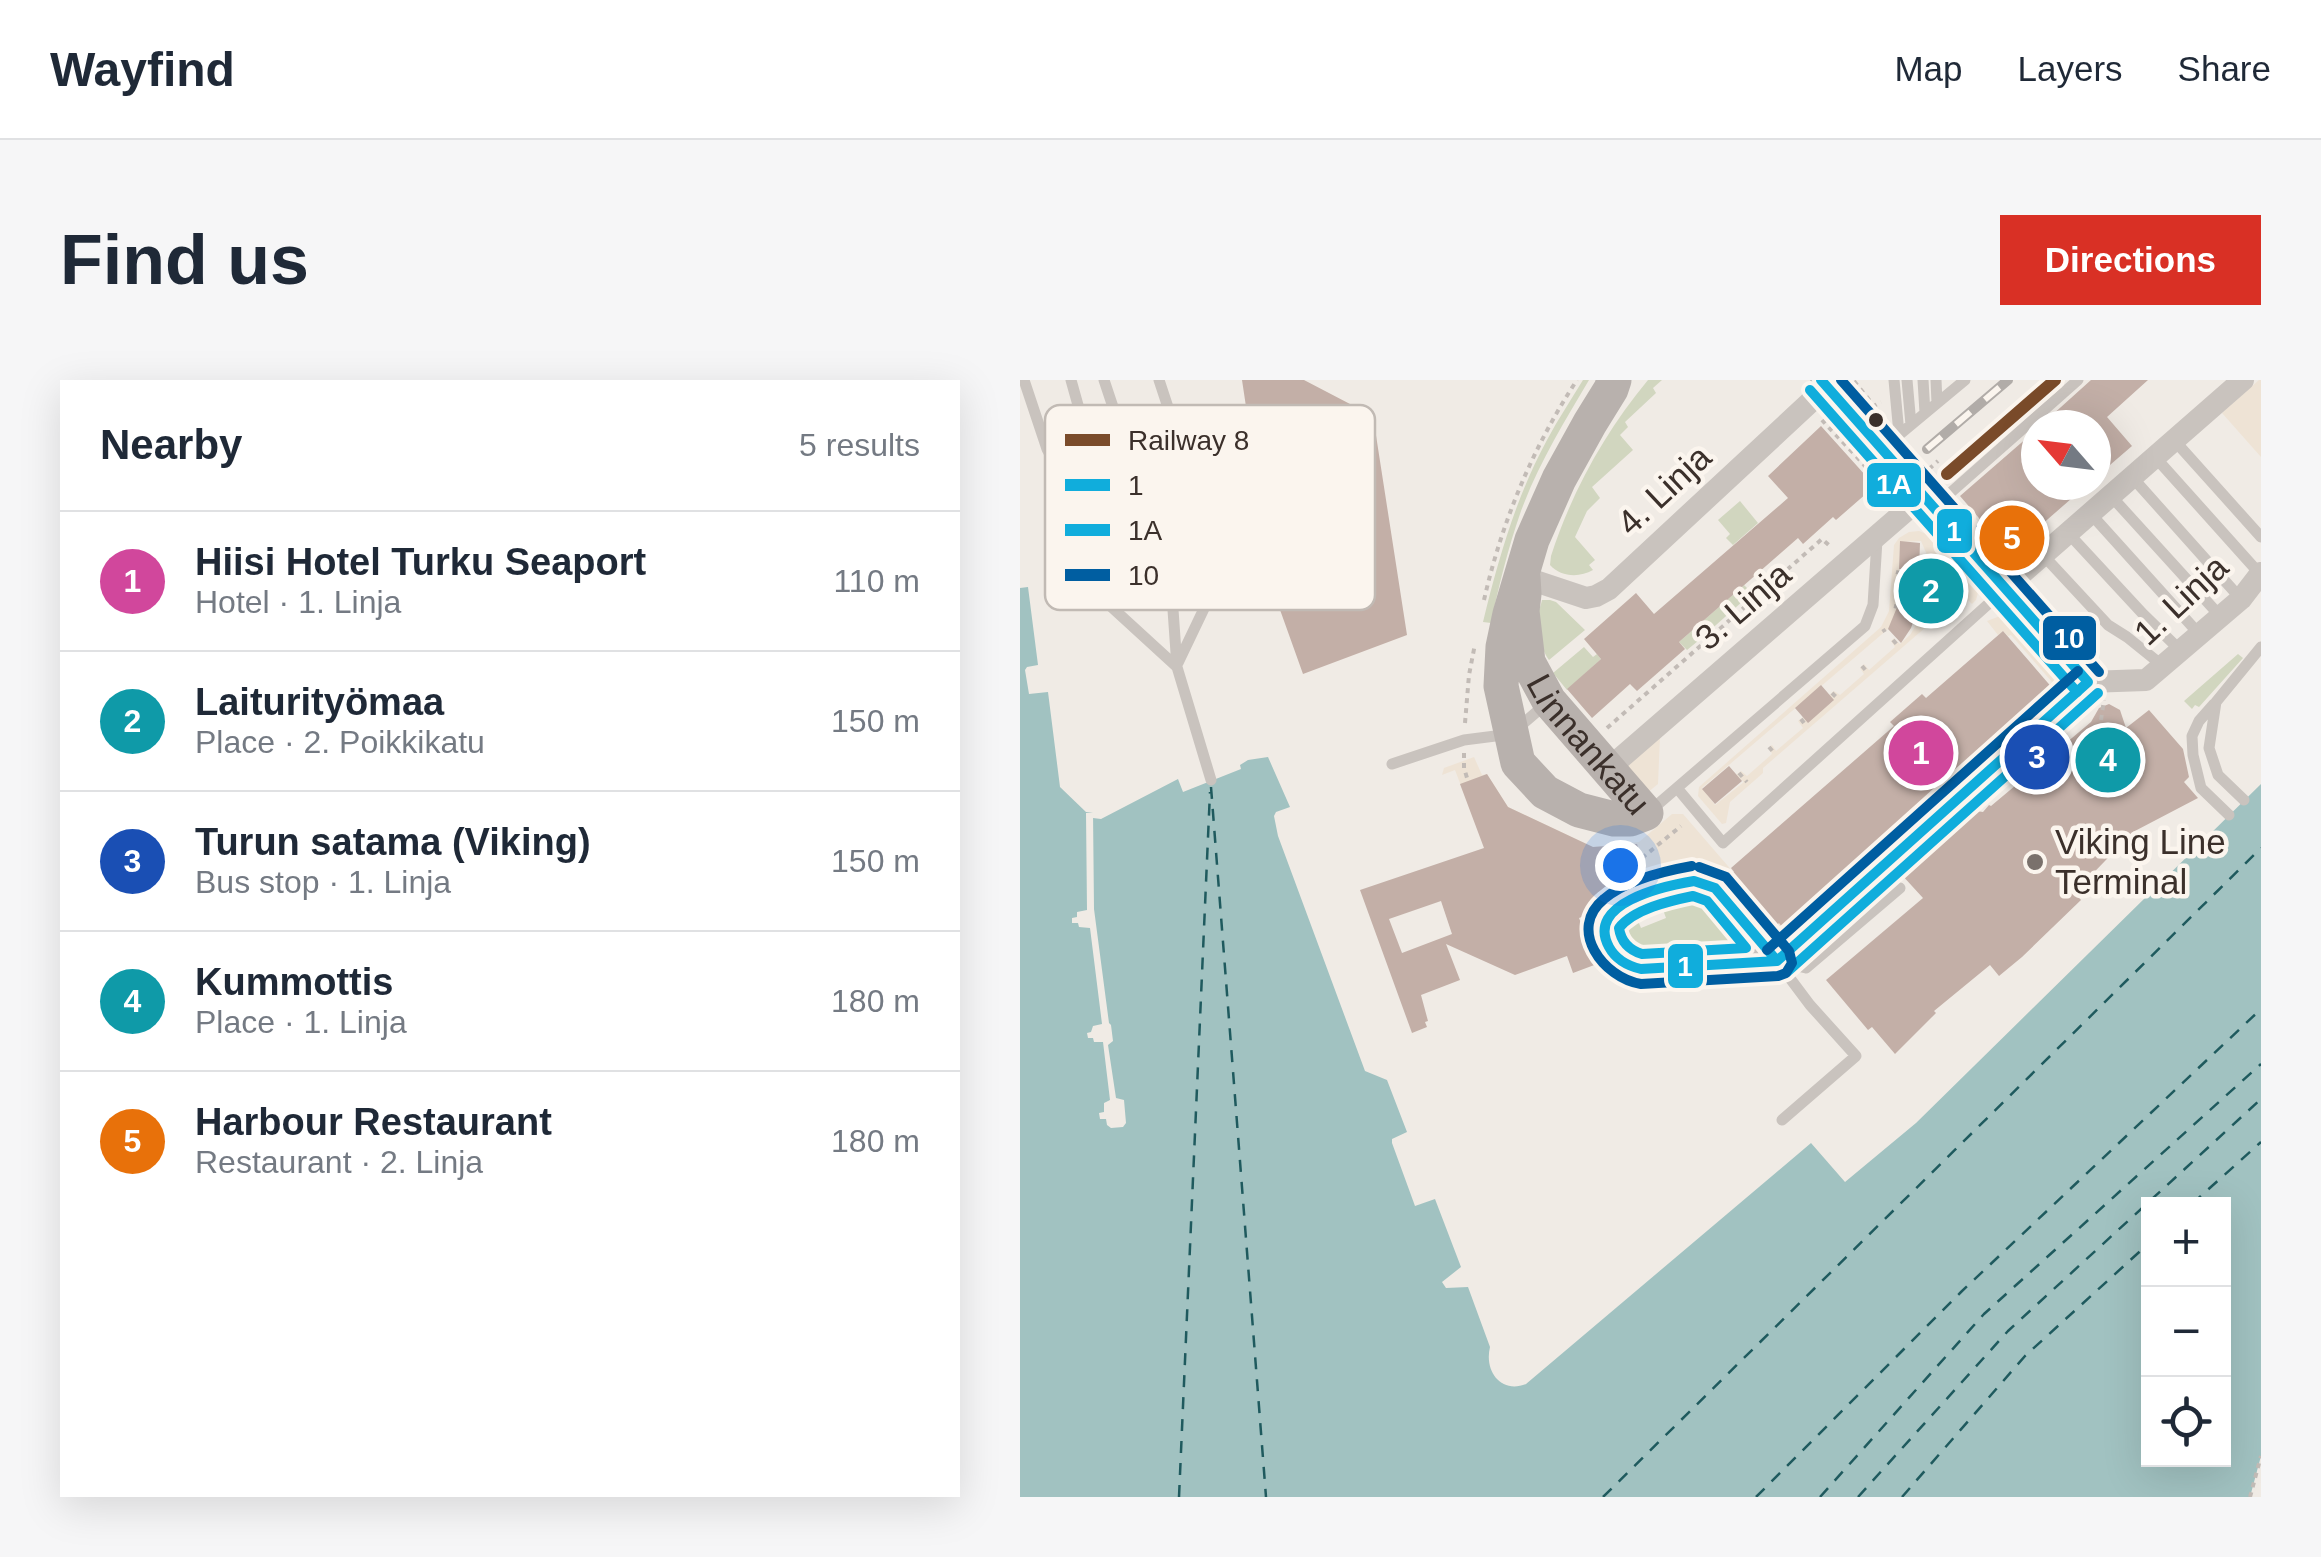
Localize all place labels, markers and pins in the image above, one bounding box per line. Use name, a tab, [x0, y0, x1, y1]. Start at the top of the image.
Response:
unlabelled marker	[1866, 410, 1886, 430]
pin: 5	[1980, 500, 2044, 576]
pin: 2	[1898, 554, 1964, 628]
pin: 1	[1888, 716, 1954, 790]
pin: 3	[2004, 720, 2070, 794]
pin: 4	[2076, 722, 2140, 798]
place label: Viking Line Terminal	[2055, 822, 2226, 901]
marker: Viking Line Terminal	[2024, 851, 2046, 873]

